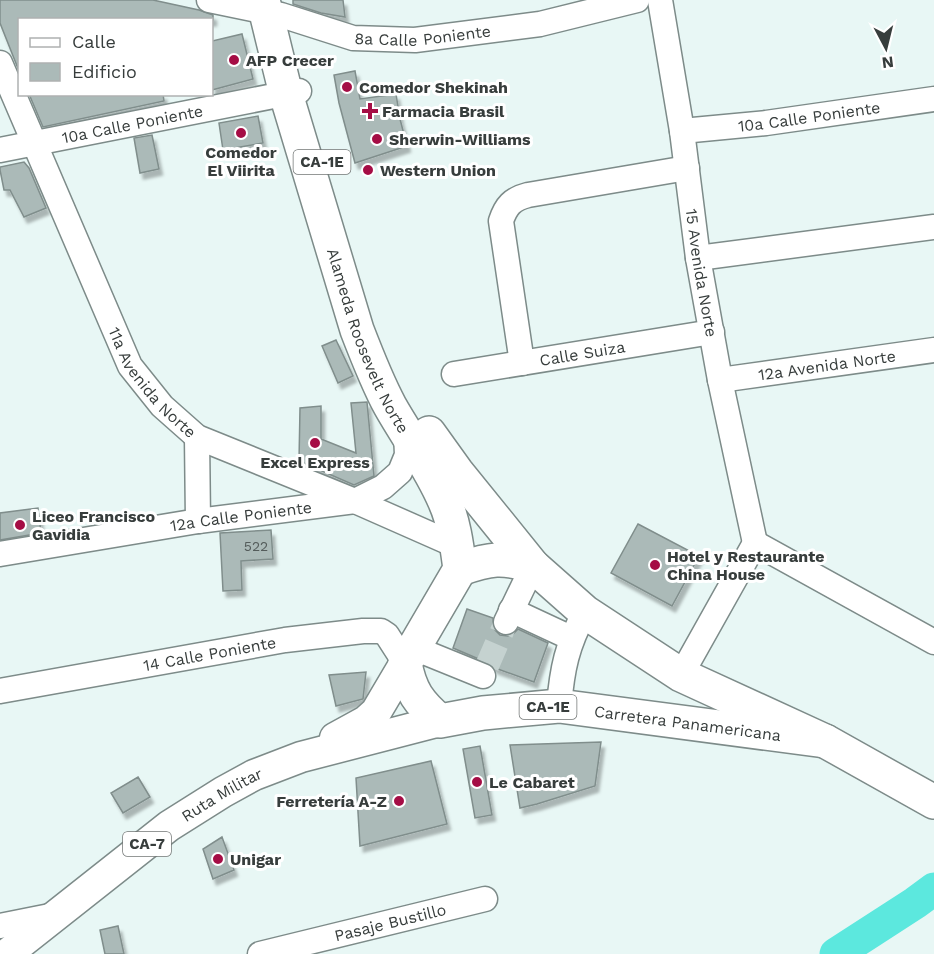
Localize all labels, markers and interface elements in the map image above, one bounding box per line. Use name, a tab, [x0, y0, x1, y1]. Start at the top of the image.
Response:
legend	[18, 18, 213, 96]
north arrow	[856, 18, 916, 78]
street label: 8a Calle Poniente	[354, 21, 492, 50]
text: Calle	[72, 31, 116, 52]
place label: AFP Crecer	[246, 51, 334, 70]
text: N	[881, 52, 895, 73]
marker: AFP Crecer	[227, 53, 241, 67]
text: Edificio	[72, 61, 137, 82]
place label: Comedor Shekinah	[359, 78, 508, 97]
marker: Comedor Shekinah	[340, 80, 354, 94]
street label: 10a Calle Poniente	[737, 97, 881, 135]
street label: 10a Calle Poniente	[60, 101, 205, 147]
place label: Farmacia Brasil	[382, 102, 505, 121]
marker: Farmacia Brasil	[363, 104, 377, 118]
marker: Comedor El Viirita	[234, 126, 248, 140]
place label: Sherwin-Williams	[389, 130, 531, 149]
marker: Sherwin-Williams	[370, 132, 384, 146]
place label: Comedor El Viirita	[205, 143, 277, 180]
road number: CA-1E	[294, 150, 350, 174]
place label: Western Union	[380, 161, 496, 180]
marker: Western Union	[361, 163, 375, 177]
street label: 15 Avenida Norte	[682, 208, 722, 338]
street label: Alameda Roosevelt Norte	[323, 246, 413, 437]
street label: 11a Avenida Norte	[105, 324, 200, 441]
street label: Calle Suiza	[538, 337, 627, 369]
street label: 12a Avenida Norte	[757, 346, 897, 384]
marker: Excel Express	[308, 436, 322, 450]
place label: Excel Express	[260, 453, 370, 472]
street label: 12a Calle Poniente	[169, 497, 313, 535]
place label: Liceo Francisco Gavidia	[32, 507, 156, 544]
marker: Liceo Francisco Gavidia	[13, 518, 27, 532]
house number: 522	[244, 538, 268, 554]
place label: Hotel y Restaurante China House	[667, 547, 824, 584]
marker: Hotel y Restaurante China House	[648, 558, 662, 572]
street label: 14 Calle Poniente	[142, 632, 278, 675]
road number: CA-1E	[520, 695, 576, 719]
street label: Carretera Panamericana	[593, 701, 782, 745]
street label: Ruta Militar	[178, 763, 265, 825]
place label: Le Cabaret	[489, 773, 575, 792]
marker: Le Cabaret	[470, 775, 484, 789]
place label: Ferretería A-Z	[276, 792, 387, 811]
marker: Ferretería A-Z	[392, 794, 406, 808]
road number: CA-7	[123, 832, 171, 856]
place label: Unigar	[230, 850, 281, 869]
marker: Unigar	[211, 852, 225, 866]
street label: Pasaje Bustillo	[332, 899, 448, 945]

